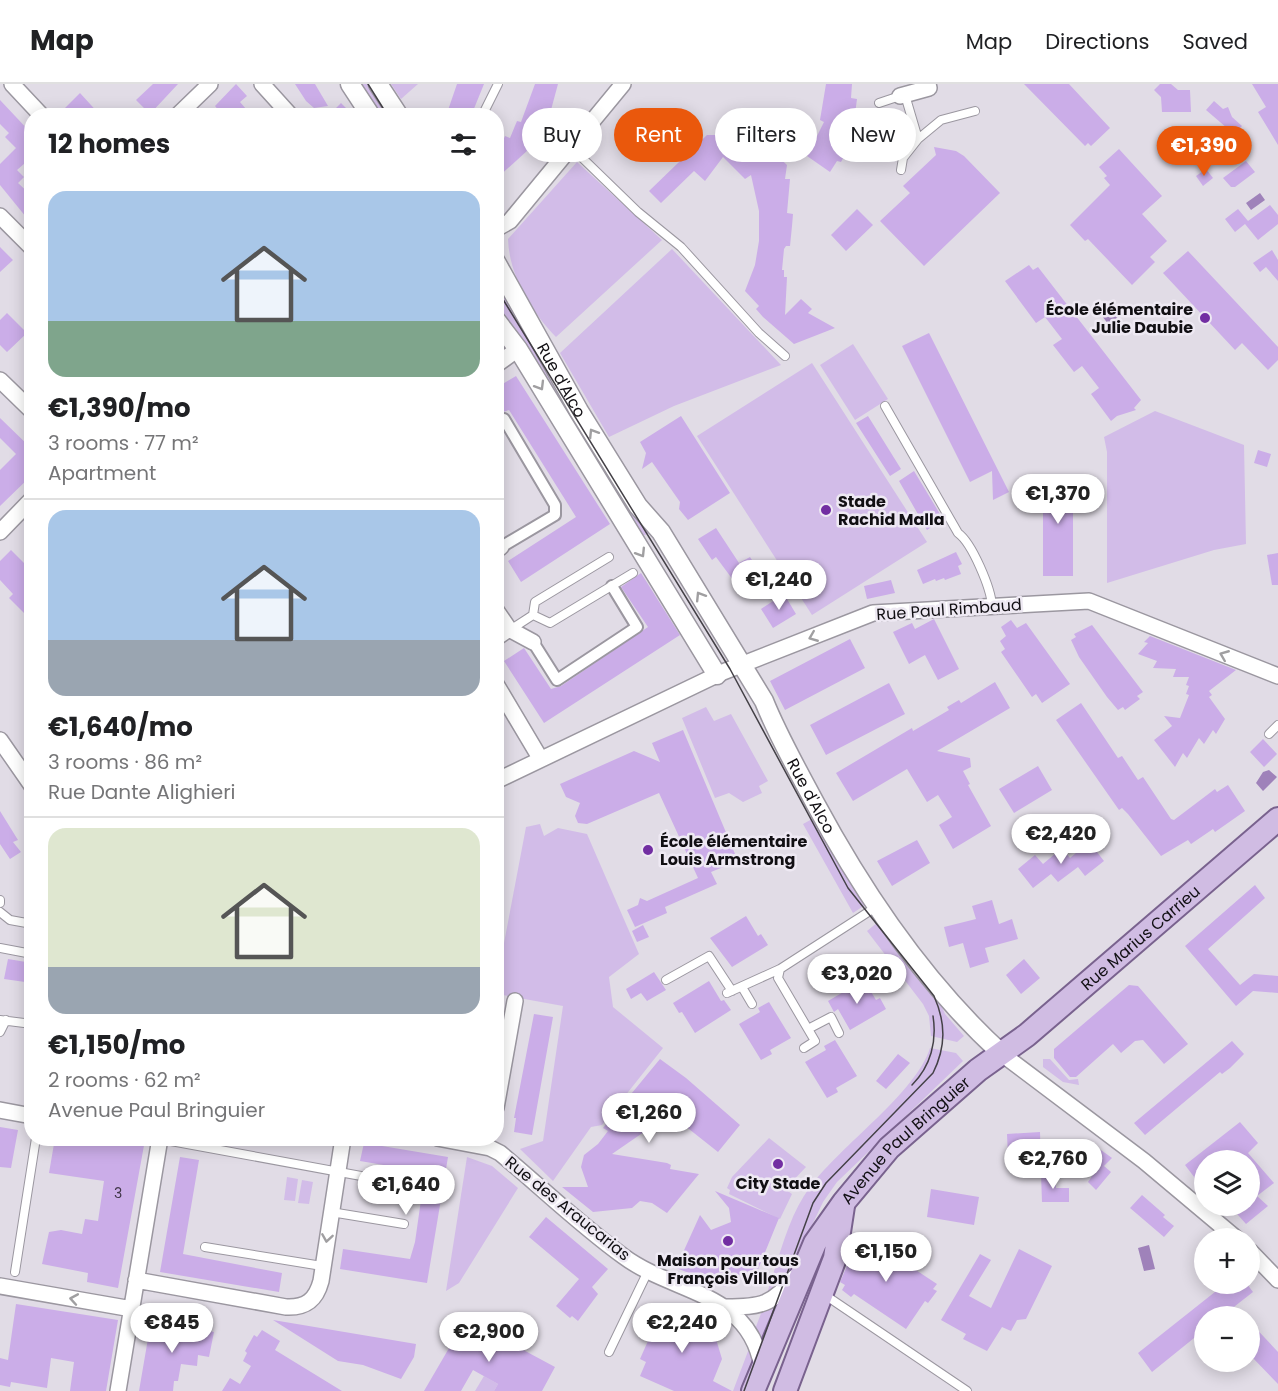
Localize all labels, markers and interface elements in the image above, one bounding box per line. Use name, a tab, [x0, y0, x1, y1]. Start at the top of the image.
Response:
text: Map	[30, 21, 94, 60]
text: Map	[966, 27, 1012, 56]
text: Directions	[1045, 27, 1149, 56]
text: Saved	[1182, 27, 1248, 56]
chip: Buy	[522, 108, 602, 162]
chip: Rent	[614, 108, 703, 162]
chip: Filters	[715, 108, 817, 162]
chip: New	[829, 108, 916, 162]
text: 12 homes	[48, 126, 170, 162]
pin: €1,390	[1155, 126, 1253, 177]
icon: filters	[447, 128, 480, 161]
text: €1,390	[1171, 131, 1237, 159]
icon: home	[210, 230, 318, 338]
place label: École élémentaire Julie Daubie	[1046, 298, 1193, 339]
marker: École élémentaire Julie Daubie	[1198, 311, 1212, 325]
street label: Rue d'Alco	[531, 339, 591, 422]
one-way arrow	[533, 380, 545, 390]
text: €1,390/mo	[48, 390, 190, 426]
text: 3 rooms · 77 m²	[48, 429, 199, 457]
one-way arrow	[590, 429, 601, 440]
text: Apartment	[48, 459, 156, 487]
pin: €1,370	[1009, 474, 1107, 525]
text: €1,370	[1025, 479, 1091, 507]
place label: Stade Rachid Malla	[838, 490, 945, 531]
marker: Stade Rachid Malla	[819, 503, 833, 517]
one-way arrow	[634, 547, 646, 557]
icon: home	[210, 549, 318, 657]
pin: €1,240	[730, 560, 828, 611]
text: €1,240	[745, 565, 813, 593]
one-way arrow	[695, 592, 707, 602]
street label: Rue Paul Rimbaud	[876, 593, 1022, 626]
one-way arrow	[808, 630, 819, 642]
one-way arrow	[1219, 650, 1230, 662]
text: €1,640/mo	[48, 709, 193, 745]
text: 3 rooms · 86 m²	[48, 748, 202, 776]
street label: Rue d'Alco	[781, 754, 841, 838]
text: Rue Dante Alighieri	[48, 778, 236, 806]
pin: €2,420	[1012, 814, 1110, 865]
text: €2,420	[1025, 819, 1097, 847]
place label: École élémentaire Louis Armstrong	[660, 830, 807, 871]
marker: École élémentaire Louis Armstrong	[641, 843, 655, 857]
icon: home	[210, 867, 318, 975]
street label: Rue Marius Carrieu	[1076, 880, 1205, 996]
pin: €3,020	[808, 954, 906, 1005]
text: €3,020	[821, 959, 893, 987]
text: €1,150/mo	[48, 1027, 185, 1063]
text: 2 rooms · 62 m²	[48, 1066, 201, 1094]
street label: Avenue Paul Bringuier	[836, 1071, 975, 1209]
pin: €1,260	[600, 1093, 698, 1144]
text: Avenue Paul Bringuier	[48, 1096, 265, 1124]
text: €1,260	[616, 1098, 682, 1126]
pin: €2,760	[1004, 1139, 1102, 1190]
text: €2,760	[1018, 1144, 1088, 1172]
map controls	[1194, 1150, 1260, 1372]
button: layers	[1194, 1150, 1260, 1216]
street label: Rue des Araucarias	[500, 1151, 635, 1266]
marker: City Stade	[771, 1157, 785, 1171]
pin: €1,640	[357, 1165, 455, 1216]
text: €1,640	[372, 1170, 440, 1198]
place label: City Stade	[736, 1172, 821, 1195]
house number: 3	[114, 1183, 122, 1203]
button: +	[1194, 1228, 1260, 1294]
one-way arrow	[321, 1232, 334, 1242]
pin: €1,150	[837, 1232, 935, 1283]
marker: Maison pour tous François Villon	[721, 1234, 735, 1248]
text: €1,150	[855, 1237, 917, 1265]
place label: Maison pour tous François Villon	[657, 1249, 799, 1290]
one-way arrow	[70, 1293, 80, 1306]
pin: €845	[136, 1303, 208, 1354]
pin: €2,240	[633, 1303, 731, 1354]
button: −	[1194, 1306, 1260, 1372]
text: €845	[144, 1308, 200, 1336]
text: €2,240	[646, 1308, 718, 1336]
pin: €2,900	[440, 1312, 538, 1363]
text: €2,900	[453, 1317, 525, 1345]

